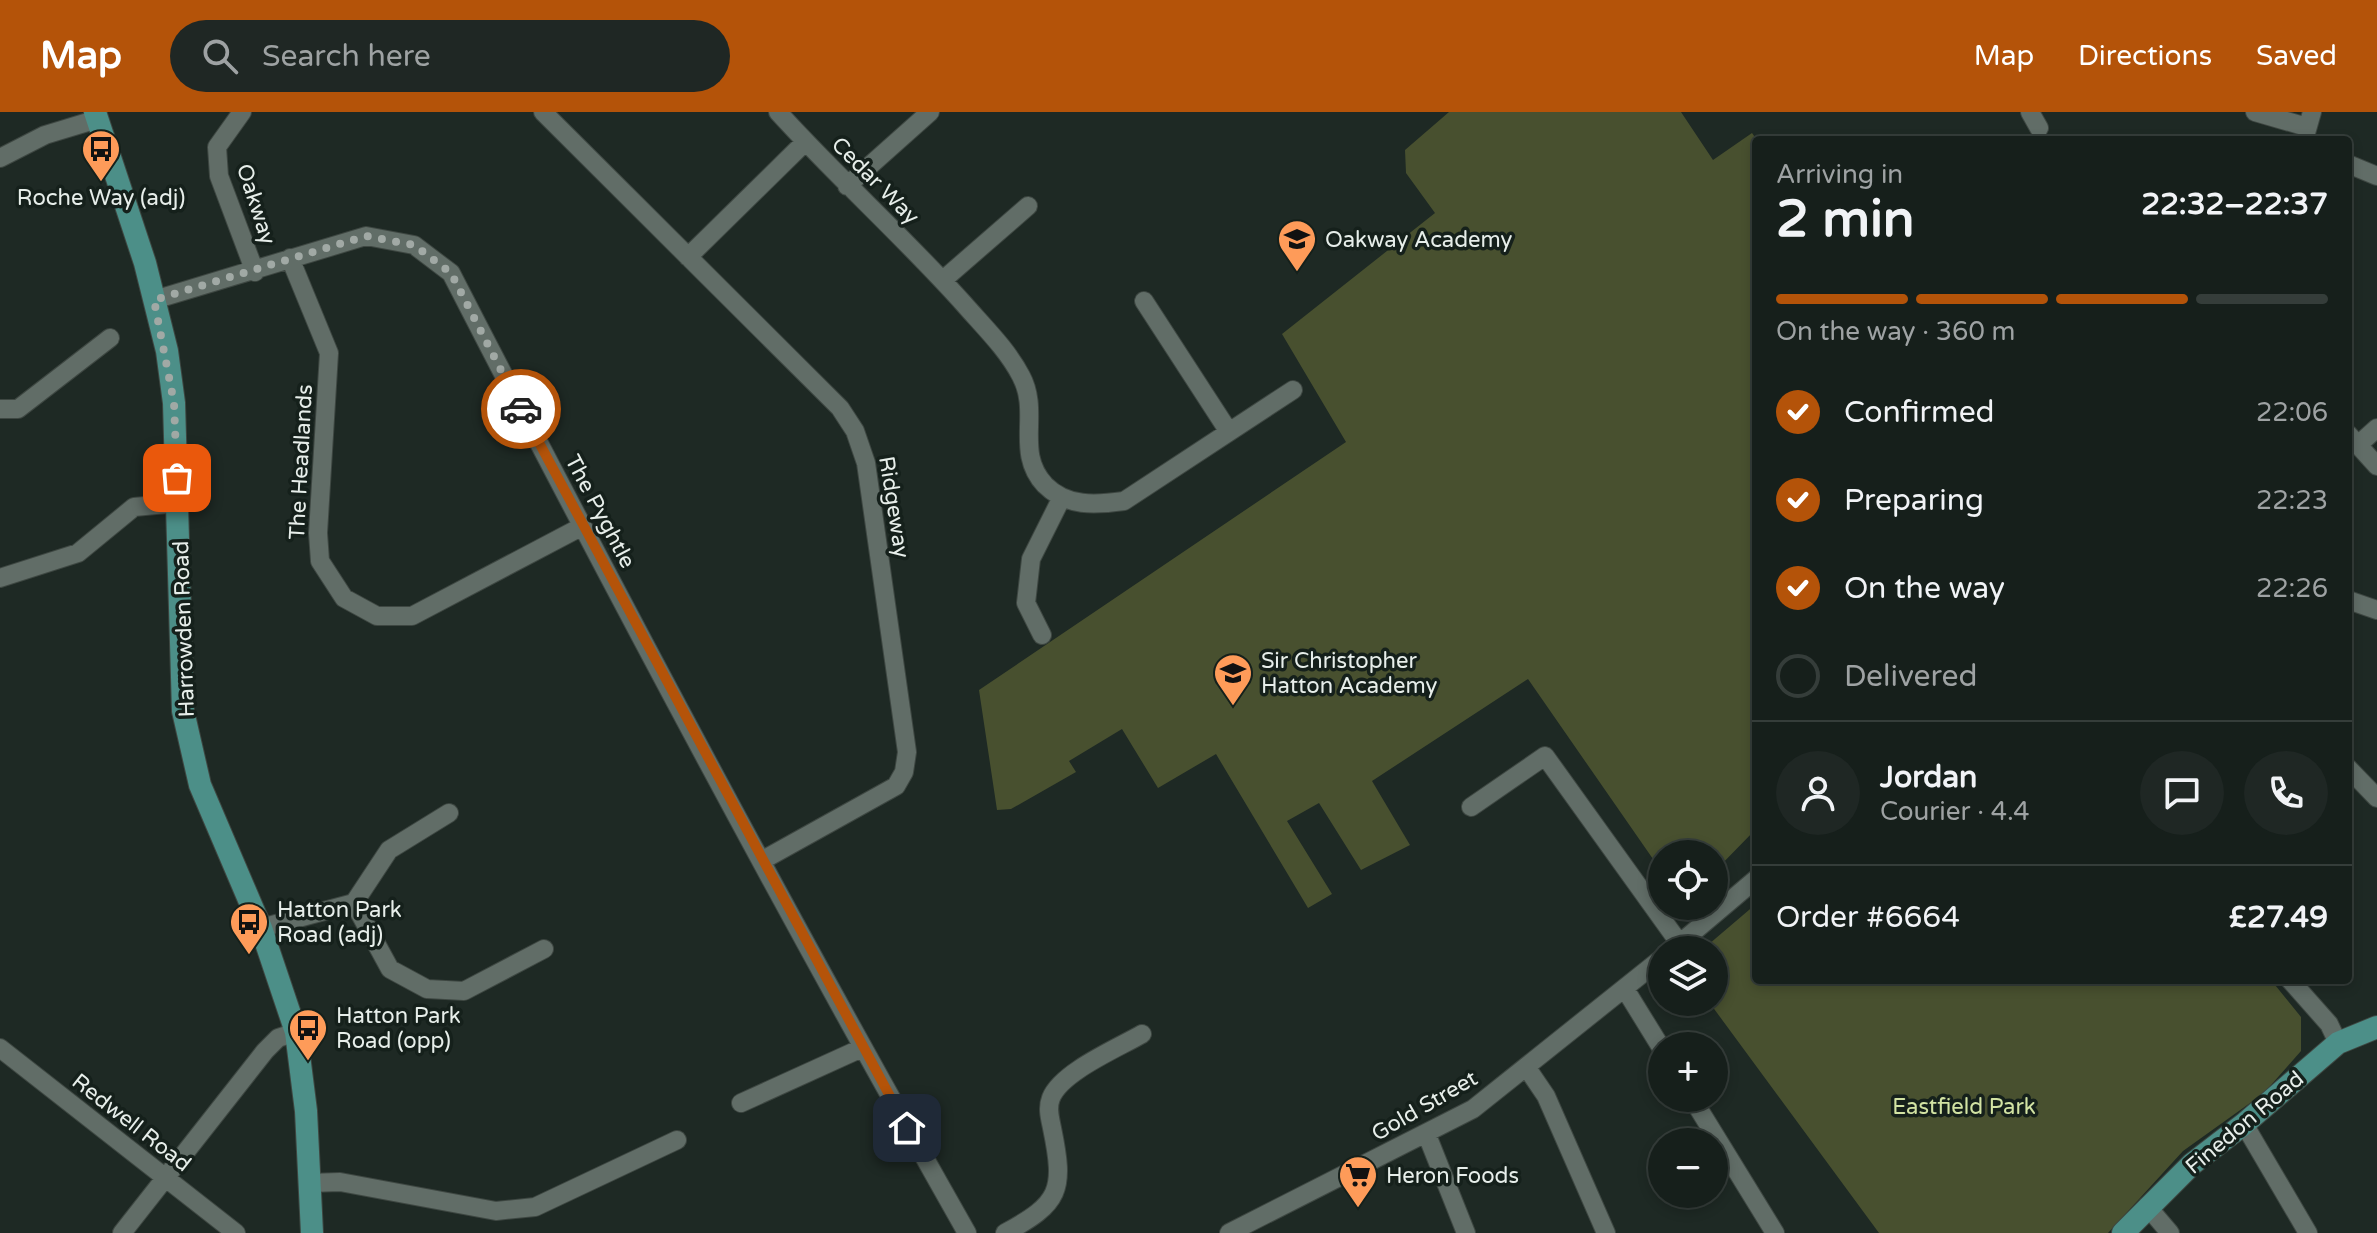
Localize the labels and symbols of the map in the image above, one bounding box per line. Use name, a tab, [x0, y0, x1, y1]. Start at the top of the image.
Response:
bus stop icon: Roche Way (adj)	[80, 128, 122, 183]
street label: Cedar Way	[826, 132, 925, 230]
street label: Oakway	[231, 161, 281, 248]
place label: Roche Way (adj)	[17, 185, 185, 211]
school or university icon: Oakway Academy	[1276, 218, 1318, 273]
place label: Oakway Academy	[1325, 227, 1513, 253]
courier	[481, 369, 561, 449]
street label: The Headlands	[284, 384, 318, 540]
pin	[143, 444, 211, 512]
street label: The Pyghtle	[559, 450, 641, 573]
street label: Ridgeway	[873, 454, 915, 560]
street label: Harrowden Road	[168, 540, 200, 718]
place label: Sir Christopher Hatton Academy	[1261, 648, 1437, 699]
school or university icon: Sir Christopher Hatton Academy	[1212, 652, 1254, 707]
place label: Hatton Park Road (adj)	[277, 897, 402, 948]
bus stop icon: Hatton Park Road (adj)	[228, 901, 270, 956]
place label: Hatton Park Road (opp)	[336, 1003, 461, 1054]
bus stop icon: Hatton Park Road (opp)	[287, 1007, 329, 1062]
street label: Gold Street	[1367, 1065, 1482, 1147]
street label: Finedon Road	[2180, 1066, 2309, 1180]
street label: Redwell Road	[67, 1068, 196, 1177]
pin	[873, 1094, 941, 1162]
park label: Eastfield Park	[1892, 1094, 2036, 1120]
supermarket icon: Heron Foods	[1337, 1154, 1379, 1209]
place label: Heron Foods	[1386, 1163, 1519, 1189]

